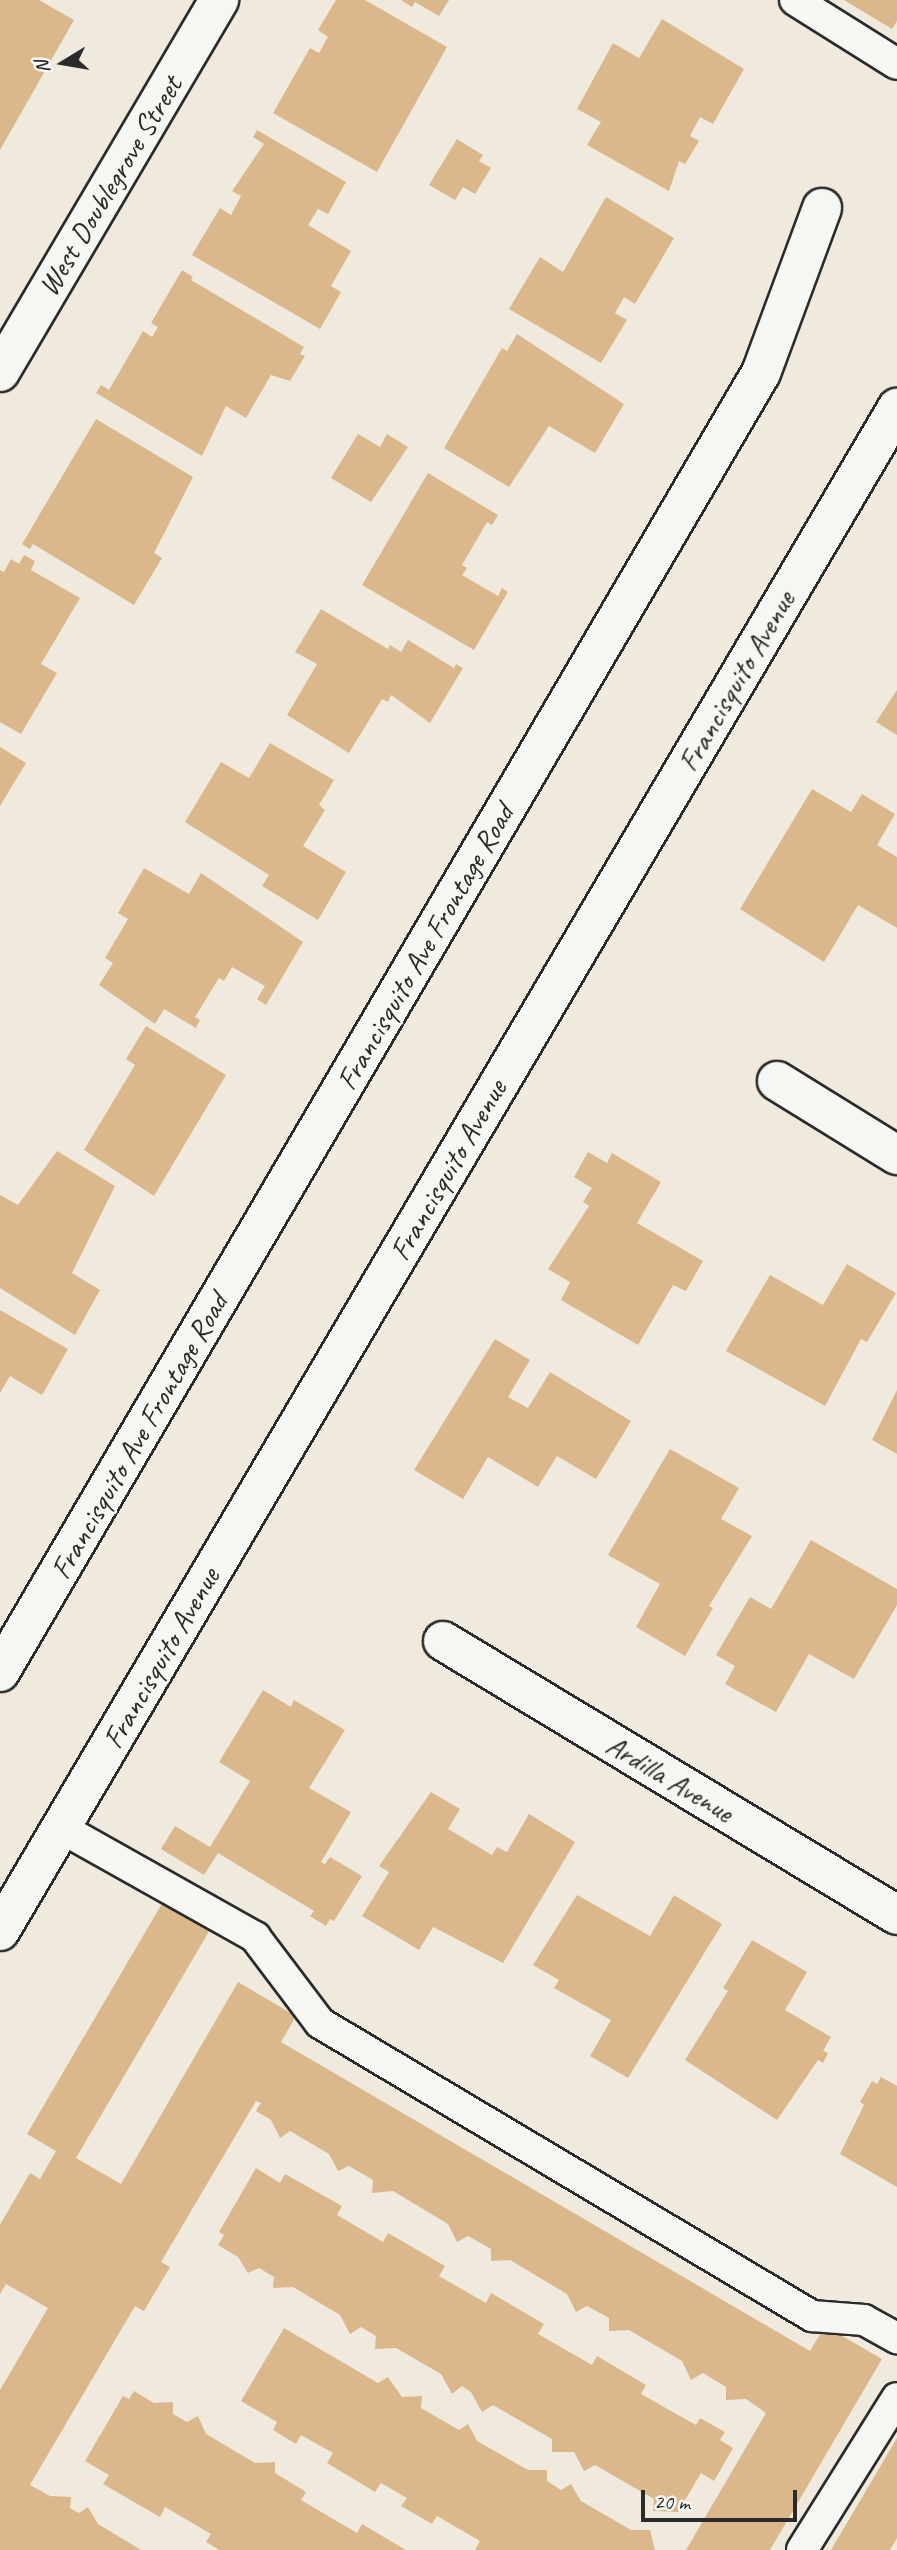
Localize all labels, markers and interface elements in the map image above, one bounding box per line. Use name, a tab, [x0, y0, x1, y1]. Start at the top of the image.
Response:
north arrow	[28, 28, 98, 98]
text: N	[29, 59, 55, 75]
street label: West Doublegrove Street	[30, 69, 190, 303]
street label: Francisquito Avenue	[670, 584, 802, 778]
street label: Francisquito Ave Frontage Road	[329, 798, 521, 1096]
street label: Francisquito Avenue	[382, 1073, 514, 1267]
street label: Francisquito Ave Frontage Road	[43, 1287, 235, 1585]
street label: Francisquito Avenue	[95, 1561, 227, 1755]
street label: Ardilla Avenue	[600, 1726, 740, 1830]
scale bar	[645, 2476, 801, 2520]
text: 20 m	[654, 2489, 690, 2515]

